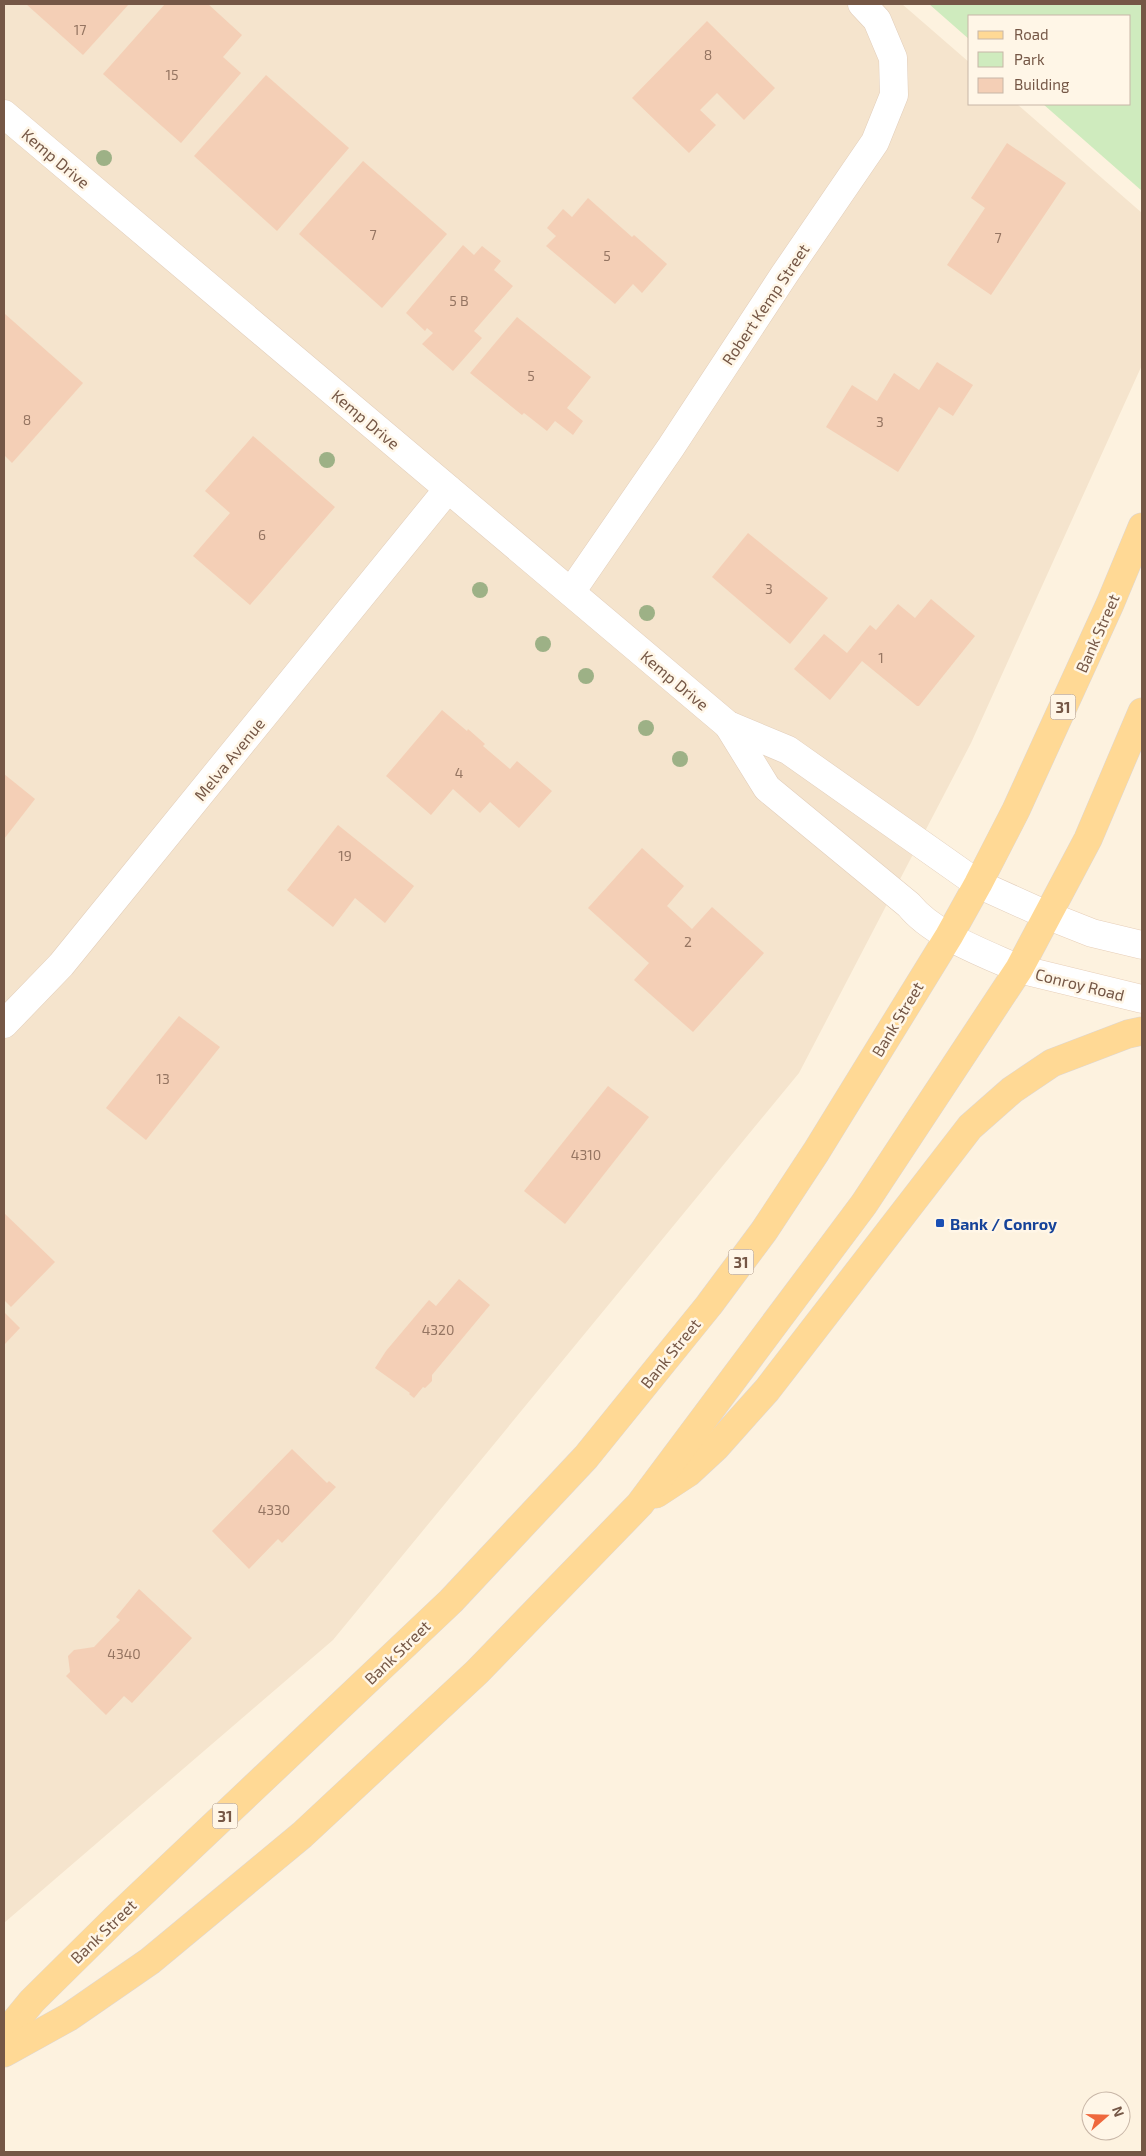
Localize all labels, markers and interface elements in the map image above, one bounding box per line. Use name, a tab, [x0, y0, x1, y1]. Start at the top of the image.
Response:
legend	[968, 15, 1131, 105]
house number: 17	[74, 21, 86, 38]
text: Road	[1014, 25, 1049, 43]
house number: 8	[704, 46, 712, 63]
text: Park	[1014, 50, 1045, 68]
house number: 15	[165, 66, 179, 83]
text: Building	[1014, 75, 1070, 93]
street label: Kemp Drive	[18, 124, 94, 192]
house number: 7	[369, 226, 377, 243]
house number: 7	[994, 229, 1002, 246]
street label: Robert Kemp Street	[717, 240, 813, 368]
house number: 5	[603, 247, 611, 264]
house number: 5 B	[449, 292, 469, 309]
house number: 5	[527, 367, 535, 384]
street label: Kemp Drive	[328, 385, 404, 453]
house number: 8	[23, 411, 31, 428]
house number: 3	[876, 413, 884, 430]
house number: 6	[258, 526, 266, 543]
house number: 3	[765, 580, 773, 597]
street label: Bank Street	[1071, 591, 1123, 675]
street label: Kemp Drive	[637, 646, 713, 714]
house number: 1	[878, 649, 884, 666]
road number: 31	[1050, 694, 1076, 720]
street label: Melva Avenue	[190, 714, 268, 804]
house number: 4	[455, 764, 463, 781]
house number: 19	[338, 847, 352, 864]
house number: 2	[684, 933, 692, 950]
street label: Conroy Road	[1033, 964, 1127, 1004]
street label: Bank Street	[867, 978, 927, 1060]
house number: 13	[156, 1070, 170, 1087]
house number: 4310	[571, 1146, 601, 1163]
place label: Bank / Conroy	[950, 1214, 1057, 1234]
marker: Bank / Conroy	[934, 1217, 946, 1229]
road number: 31	[728, 1250, 754, 1274]
street label: Bank Street	[636, 1314, 704, 1392]
house number: 4320	[422, 1321, 454, 1338]
house number: 4330	[258, 1501, 290, 1518]
street label: Bank Street	[360, 1616, 434, 1688]
house number: 4340	[107, 1645, 141, 1662]
road number: 31	[212, 1804, 238, 1828]
street label: Bank Street	[66, 1895, 140, 1967]
north arrow	[1081, 2091, 1131, 2141]
text: N	[1109, 2104, 1128, 2119]

